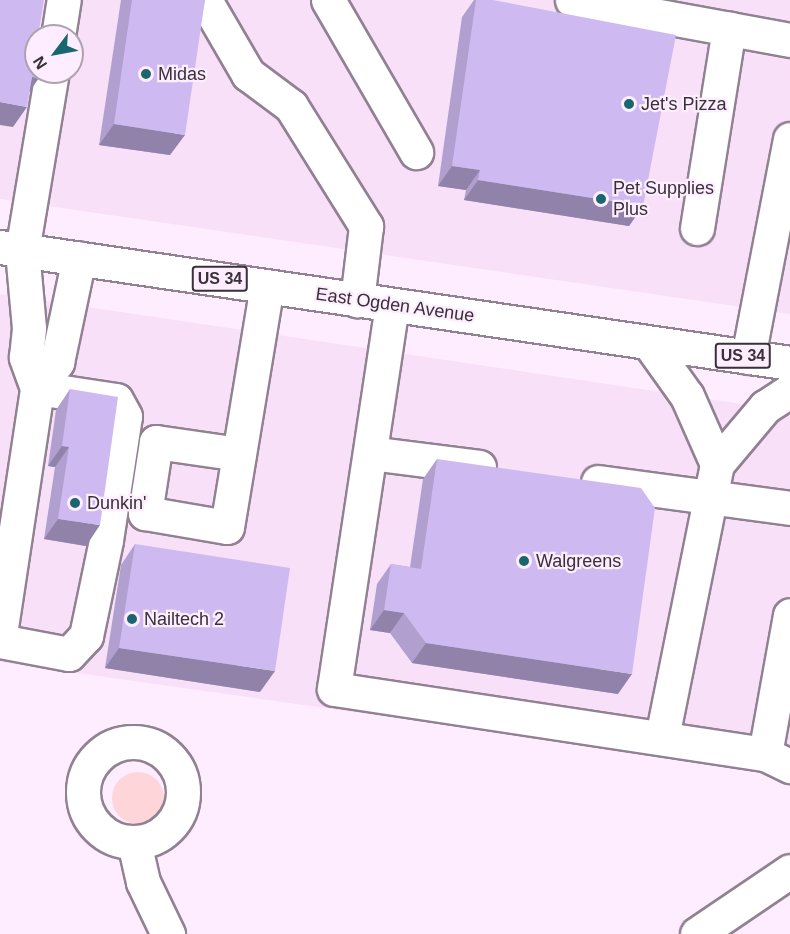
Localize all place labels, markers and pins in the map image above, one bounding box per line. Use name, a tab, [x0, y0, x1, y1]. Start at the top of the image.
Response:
place label: Midas	[158, 63, 206, 85]
marker: Midas	[139, 67, 153, 81]
place label: Jet's Pizza	[641, 93, 726, 115]
marker: Jet's Pizza	[622, 97, 636, 111]
place label: Pet Supplies Plus	[613, 178, 714, 220]
marker: Pet Supplies Plus	[594, 192, 608, 206]
place label: Dunkin'	[87, 492, 146, 514]
marker: Dunkin'	[68, 496, 82, 510]
place label: Walgreens	[536, 550, 621, 572]
marker: Walgreens	[517, 554, 531, 568]
place label: Nailtech 2	[144, 608, 224, 630]
marker: Nailtech 2	[125, 612, 139, 626]

